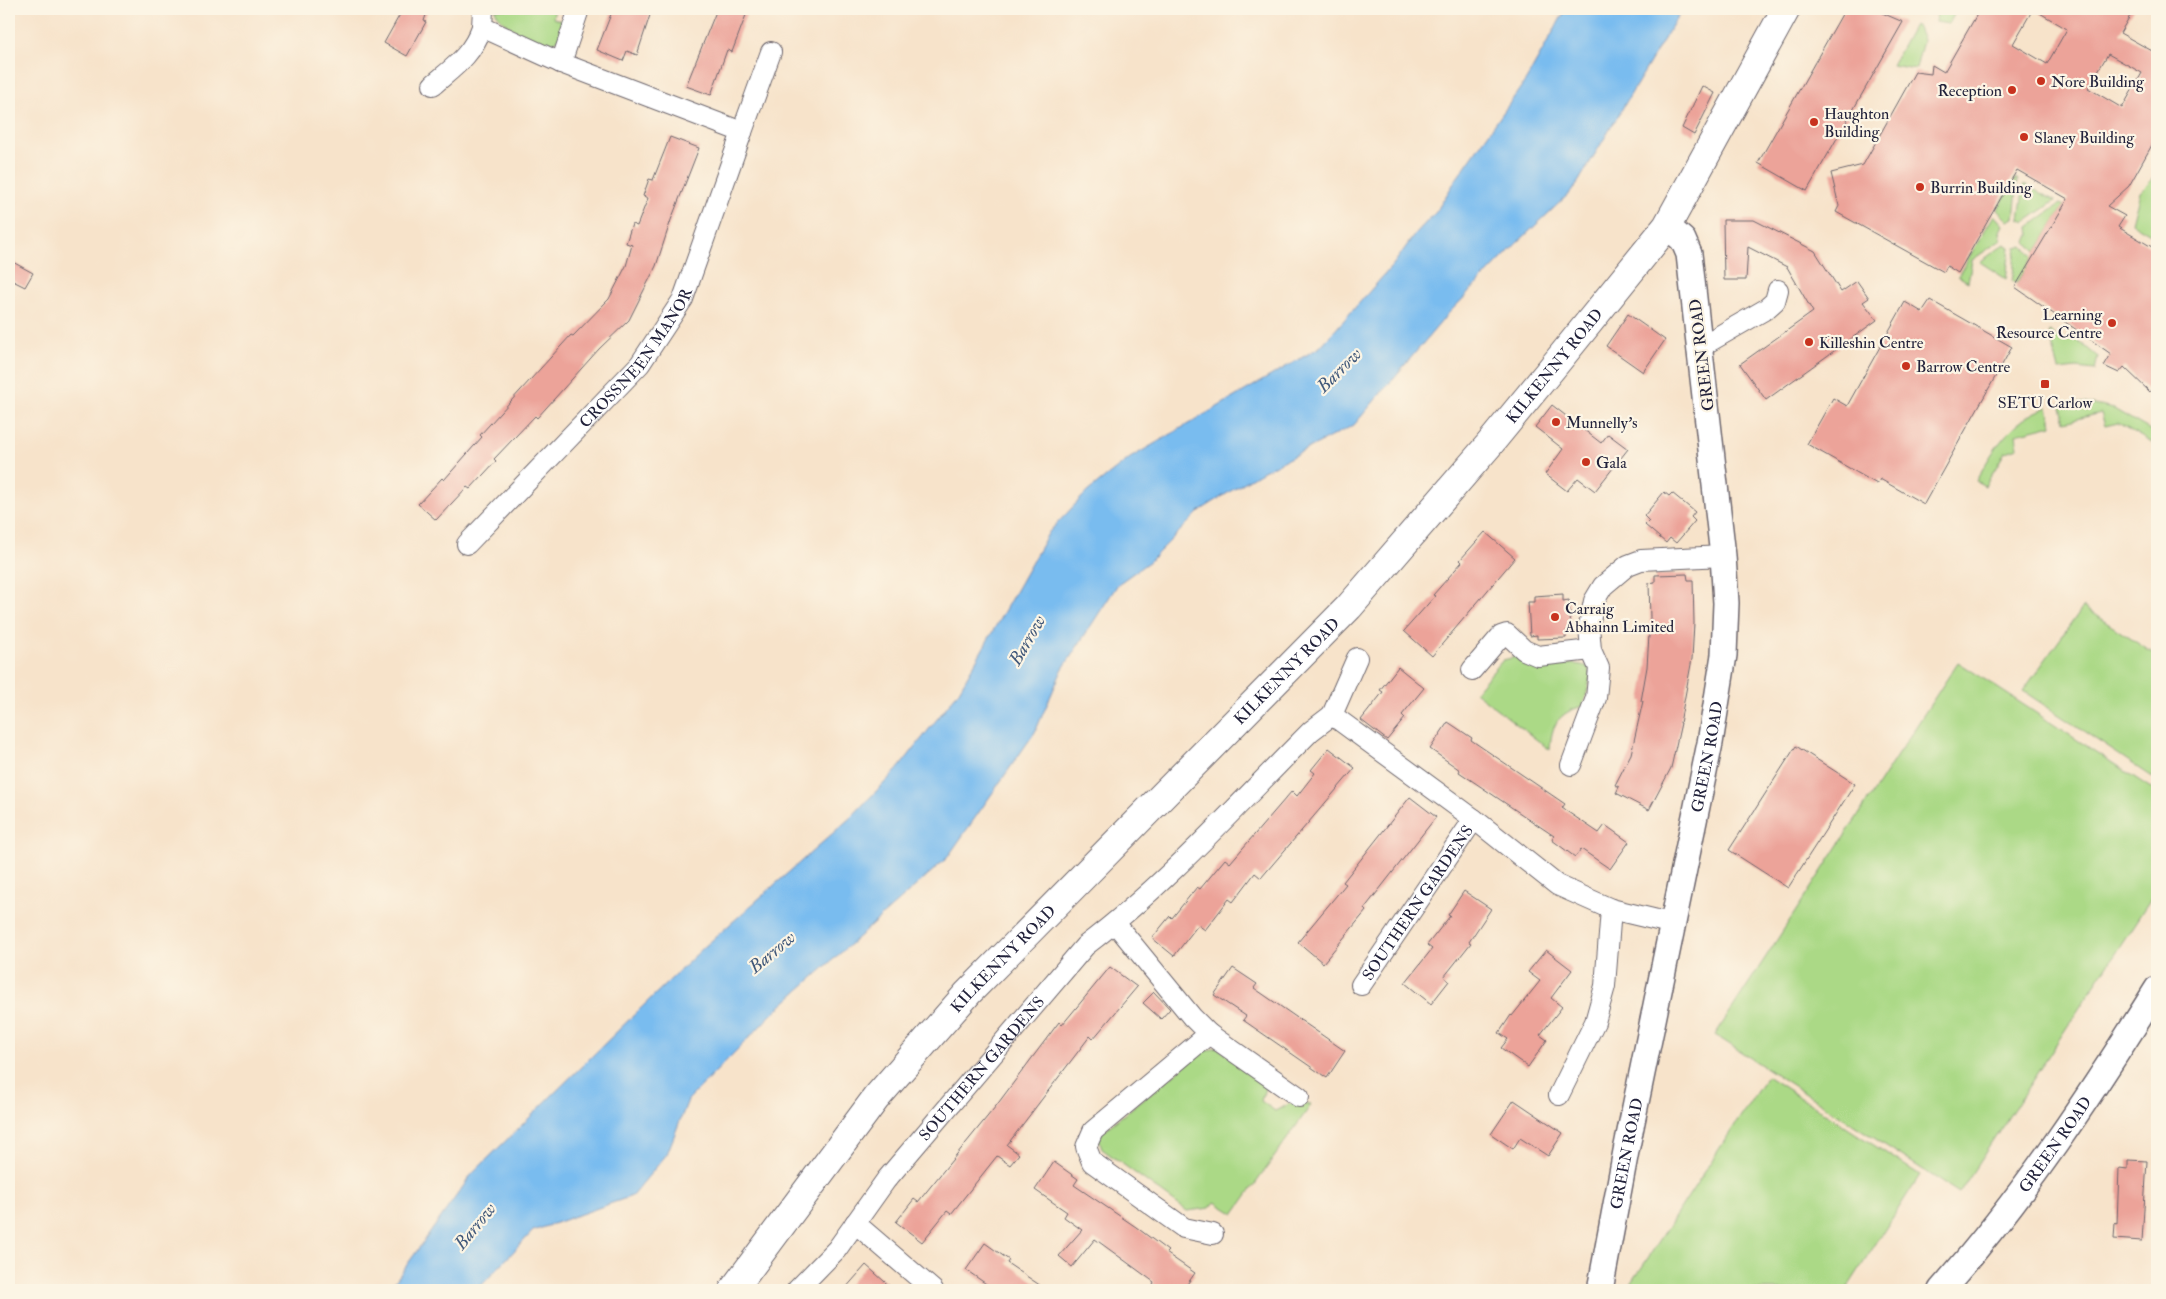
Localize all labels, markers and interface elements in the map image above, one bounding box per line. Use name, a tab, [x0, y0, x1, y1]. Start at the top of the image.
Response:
place label: Nore Building	[2051, 72, 2145, 92]
marker: Nore Building	[2035, 75, 2047, 87]
place label: Reception	[1937, 81, 2002, 102]
marker: Reception	[2006, 84, 2018, 96]
place label: Haughton Building	[1824, 104, 1889, 142]
marker: Haughton Building	[1808, 116, 1820, 128]
place label: Slaney Building	[2034, 128, 2135, 148]
marker: Slaney Building	[2018, 131, 2030, 143]
place label: Burrin Building	[1930, 178, 2033, 198]
marker: Burrin Building	[1914, 181, 1926, 193]
street label: CROSSNEEN MANOR	[575, 285, 697, 432]
street label: GREEN ROAD	[1685, 298, 1719, 412]
street label: KILKENNY ROAD	[1502, 305, 1607, 428]
place label: Learning Resource Centre	[1996, 305, 2103, 343]
marker: Learning Resource Centre	[2106, 317, 2118, 329]
place label: Killeshin Centre	[1819, 333, 1924, 353]
marker: Killeshin Centre	[1803, 336, 1815, 348]
water label: Barrow	[1311, 343, 1367, 398]
place label: Barrow Centre	[1916, 357, 2010, 377]
marker: Barrow Centre	[1900, 360, 1912, 372]
marker: SETU Carlow	[2039, 378, 2051, 390]
place label: SETU Carlow	[1998, 393, 2093, 413]
place label: Munnelly's	[1566, 413, 1638, 433]
marker: Munnelly's	[1550, 416, 1562, 428]
place label: Gala	[1596, 453, 1627, 473]
marker: Gala	[1580, 456, 1592, 468]
place label: Carraig Abhainn Limited	[1564, 599, 1674, 637]
water label: Barrow	[1003, 611, 1051, 670]
marker: Carraig Abhainn Limited	[1549, 611, 1561, 623]
street label: KILKENNY ROAD	[1230, 614, 1344, 729]
street label: GREEN ROAD	[1687, 700, 1728, 814]
street label: SOUTHERN GARDENS	[1358, 821, 1478, 984]
street label: KILKENNY ROAD	[947, 901, 1060, 1017]
water label: Barrow	[743, 926, 801, 979]
street label: SOUTHERN GARDENS	[915, 992, 1049, 1145]
street label: GREEN ROAD	[2015, 1093, 2096, 1197]
street label: GREEN ROAD	[1606, 1096, 1648, 1211]
water label: Barrow	[449, 1198, 501, 1255]

